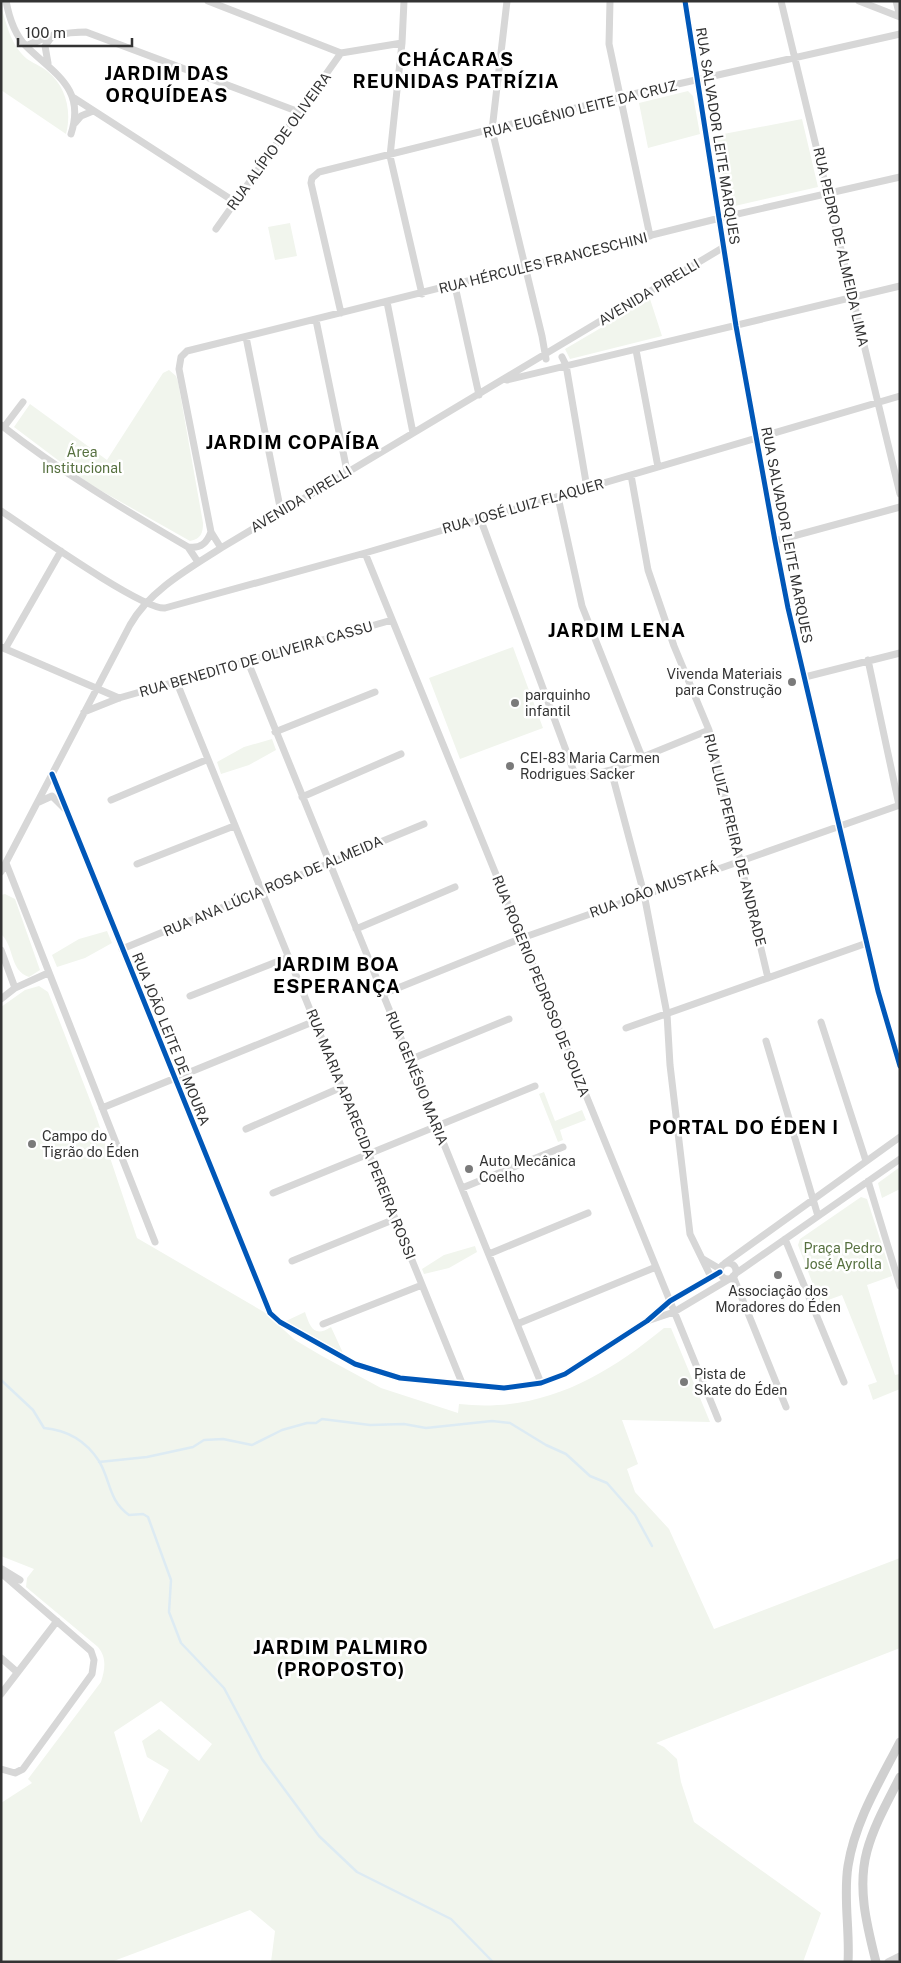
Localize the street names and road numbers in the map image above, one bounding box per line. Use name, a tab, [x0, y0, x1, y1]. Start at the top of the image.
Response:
street label: RUA SALVADOR LEITE MARQUES	[693, 26, 743, 246]
street label: RUA ALÍPIO DE OLIVEIRA	[223, 68, 334, 213]
street label: RUA EUGÊNIO LEITE DA CRUZ	[481, 76, 679, 141]
street label: RUA PEDRO DE ALMEIDA LIMA	[810, 146, 872, 348]
street label: RUA HÉRCULES FRANCESCHINI	[437, 228, 649, 297]
street label: AVENIDA PIRELLI	[596, 256, 702, 328]
street label: RUA SALVADOR LEITE MARQUES	[758, 426, 816, 644]
street label: AVENIDA PIRELLI	[248, 463, 354, 535]
street label: RUA JOSÉ LUIZ FLAQUER	[440, 474, 606, 537]
street label: RUA BENEDITO DE OLIVEIRA CASSU	[137, 618, 375, 700]
street label: RUA LUIZ PEREIRA DE ANDRADE	[701, 732, 769, 948]
street label: RUA ANA LÚCIA ROSA DE ALMEIDA	[160, 831, 385, 940]
street label: RUA JOÃO MUSTAFÁ	[587, 858, 721, 921]
street label: RUA ROGERIO PEDROSO DE SOUZA	[489, 873, 593, 1099]
street label: RUA JOÃO LEITE DE MOURA	[129, 950, 214, 1128]
street label: RUA MARIA APARECIDA PEREIRA ROSSI	[303, 1007, 419, 1261]
street label: RUA GENÉSIO MARIA	[383, 1008, 452, 1147]

